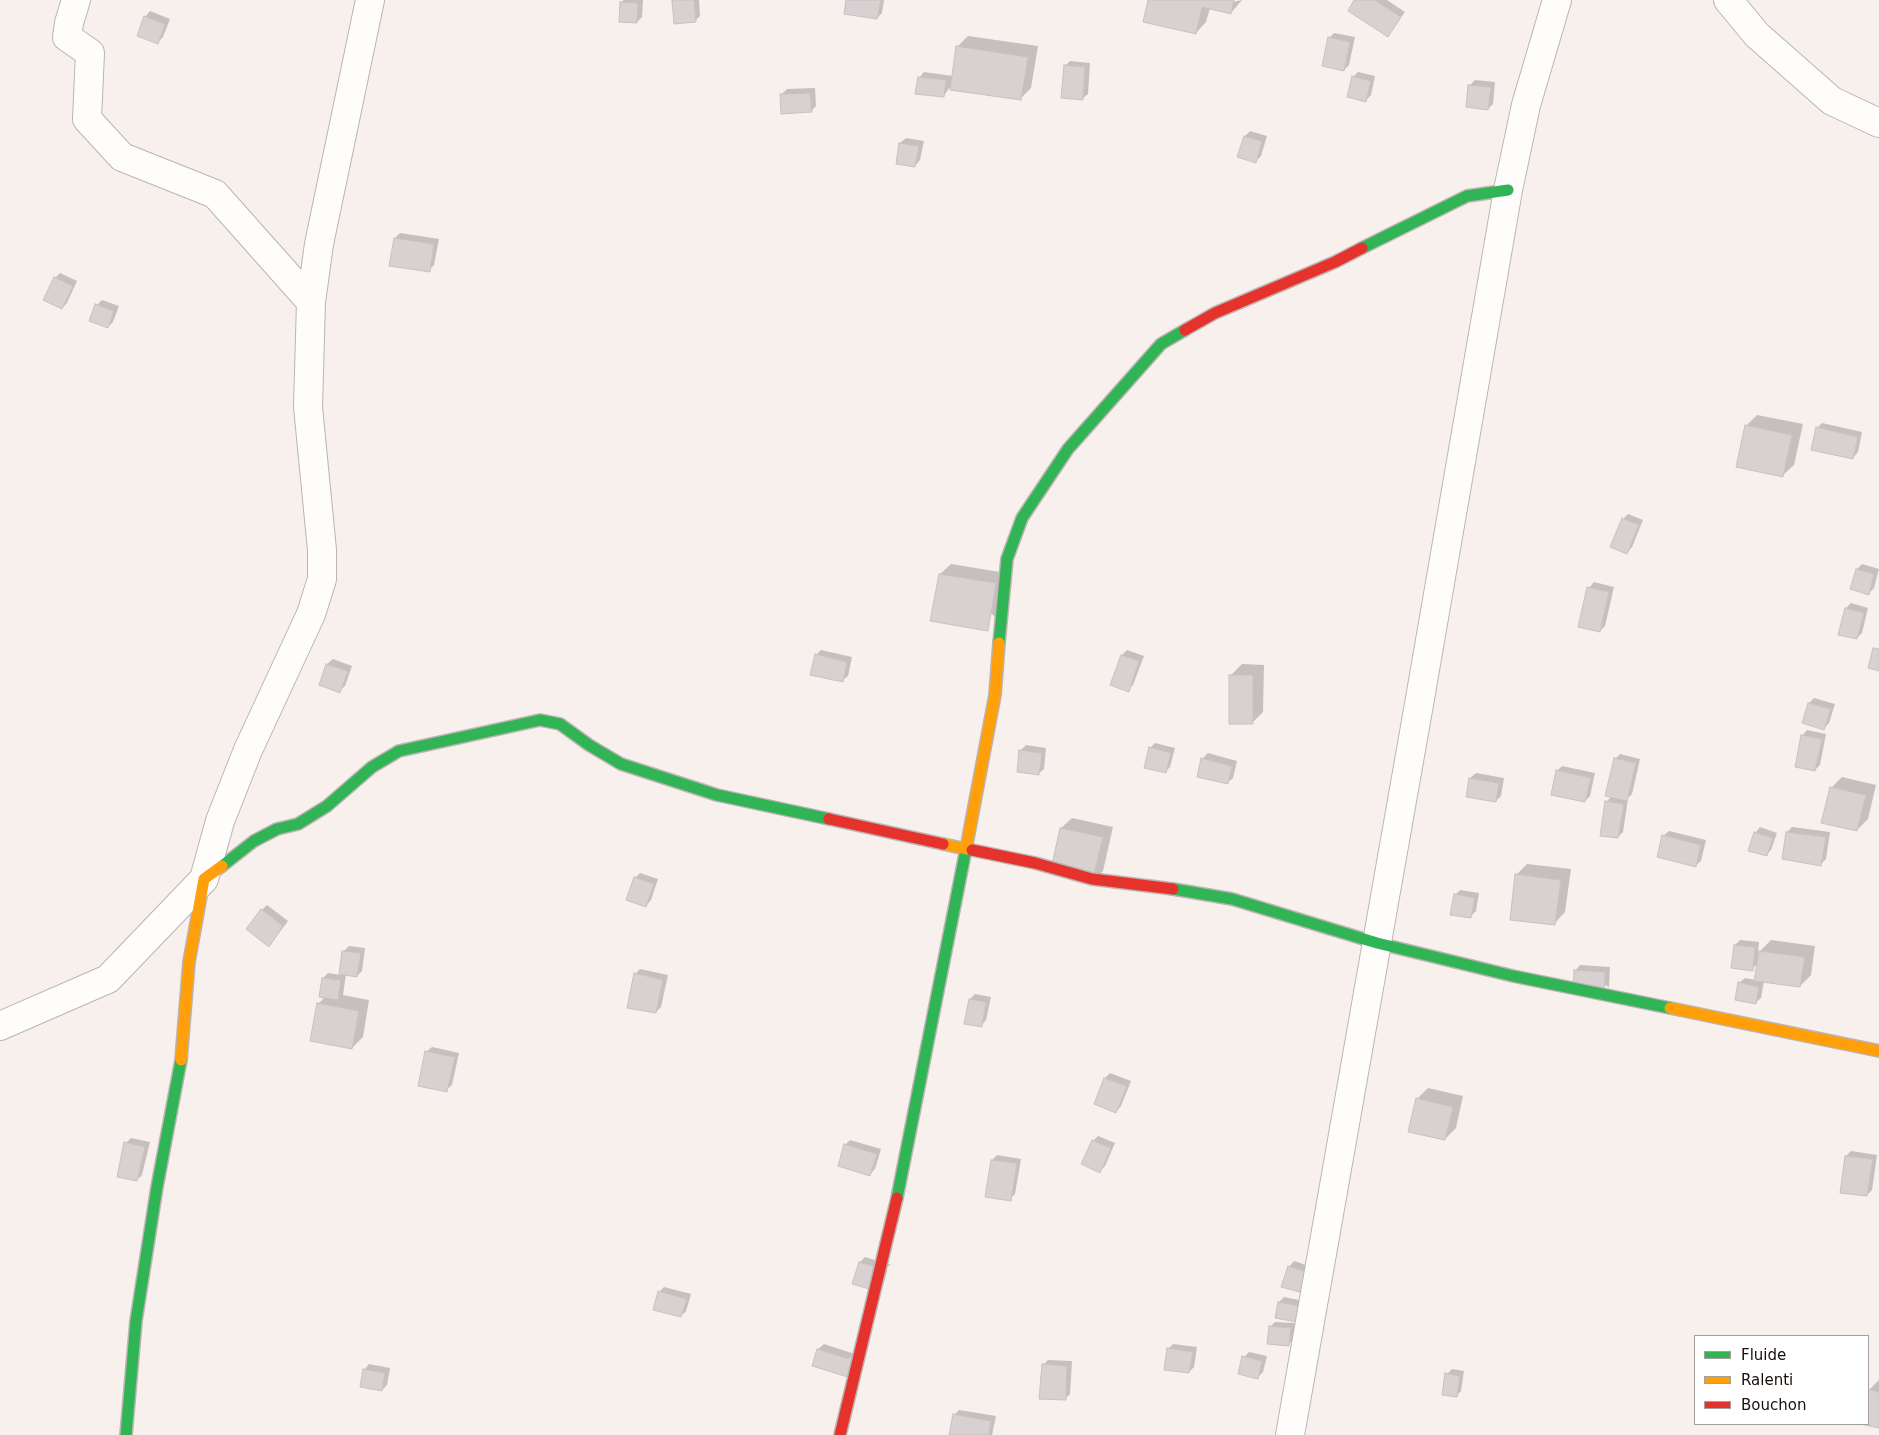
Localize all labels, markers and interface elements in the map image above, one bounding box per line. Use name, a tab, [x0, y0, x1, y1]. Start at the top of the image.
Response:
legend	[1694, 1335, 1869, 1425]
text: Fluide	[1741, 1346, 1786, 1364]
text: Ralenti	[1741, 1371, 1793, 1389]
text: Bouchon	[1741, 1396, 1806, 1414]

